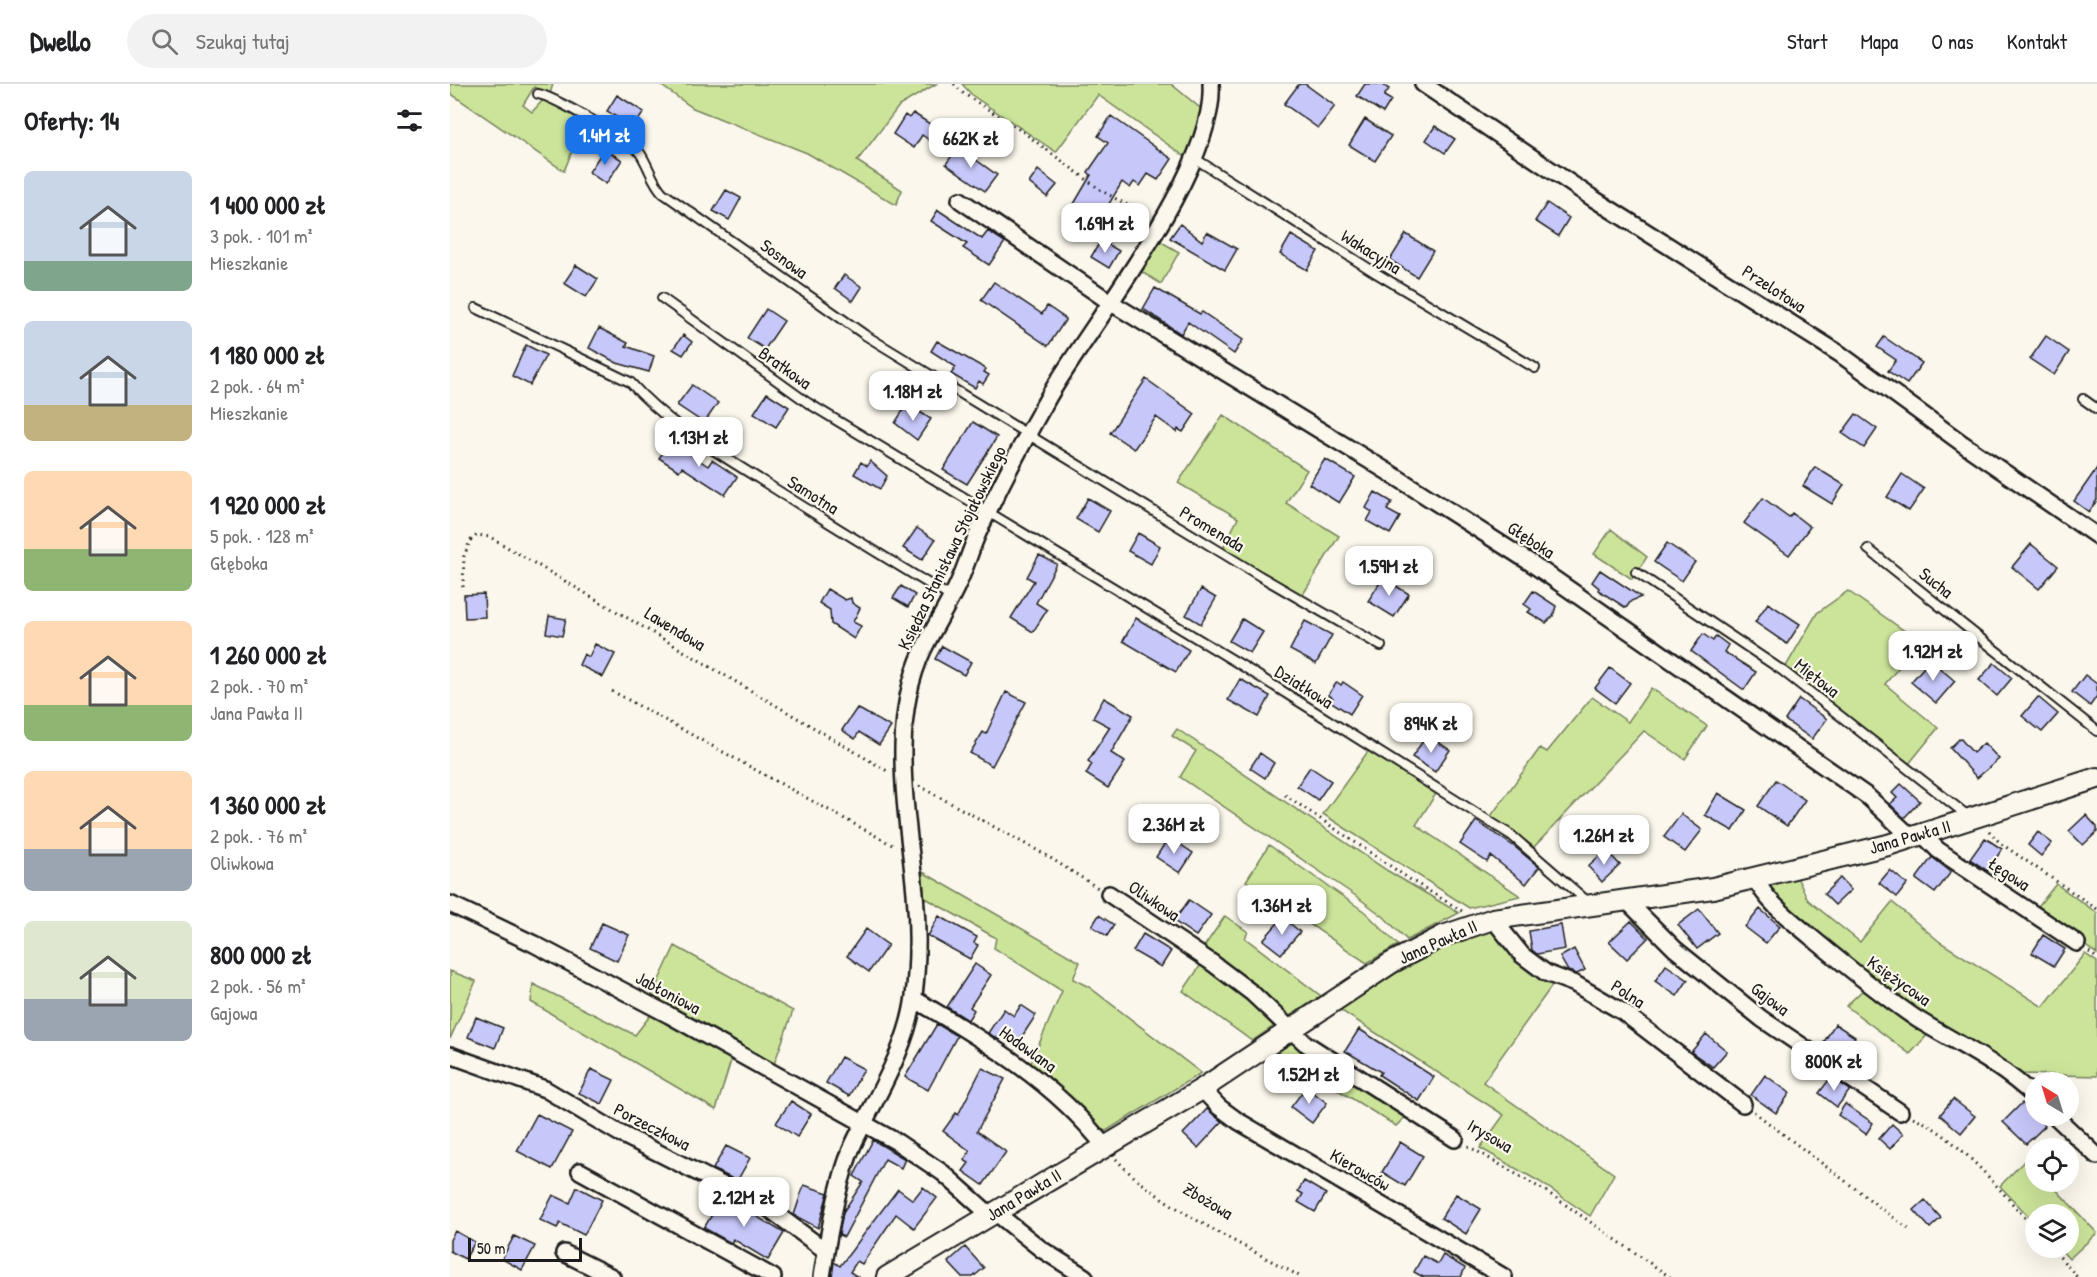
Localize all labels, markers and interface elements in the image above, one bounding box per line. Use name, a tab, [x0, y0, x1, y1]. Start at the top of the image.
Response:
search box	[127, 14, 547, 68]
text: Dwello	[30, 22, 91, 60]
icon: search	[148, 25, 181, 58]
text: Szukaj tutaj	[196, 26, 290, 56]
text: Start	[1787, 27, 1827, 56]
text: Mapa	[1860, 27, 1898, 56]
text: O nas	[1931, 27, 1974, 56]
text: Kontakt	[2007, 27, 2067, 56]
text: Oferty: 14	[24, 103, 119, 138]
icon: filters	[393, 104, 426, 137]
pin: 1.4M zł	[550, 115, 660, 166]
pin: 662K zł	[916, 118, 1026, 169]
text: 1.4M zł	[579, 121, 631, 148]
text: 662K zł	[943, 124, 999, 151]
text: 1 400 000 zł	[210, 187, 326, 222]
icon: home	[72, 195, 144, 267]
pin: 1.69M zł	[1043, 203, 1167, 254]
text: 1.69M zł	[1075, 209, 1135, 236]
text: 3 pok. · 101 m²	[210, 222, 312, 249]
street label: Wakacyjna	[1336, 223, 1406, 280]
street label: Sosnowa	[755, 233, 813, 284]
text: Mieszkanie	[210, 249, 288, 276]
street label: Przelotowa	[1738, 259, 1811, 318]
text: 1 180 000 zł	[210, 337, 326, 372]
street label: Bratkowa	[754, 340, 817, 395]
icon: home	[72, 345, 144, 417]
pin: 1.18M zł	[851, 371, 975, 422]
text: 2 pok. · 64 m²	[210, 372, 305, 399]
text: 1.18M zł	[883, 377, 943, 404]
text: Mieszkanie	[210, 399, 288, 426]
pin: 1.13M zł	[637, 417, 761, 468]
text: 1.13M zł	[669, 423, 729, 450]
street label: Księdza Stanisława Stojałowskiego	[891, 442, 1012, 654]
street label: Samotna	[783, 469, 844, 520]
text: 1 920 000 zł	[210, 487, 327, 522]
icon: home	[72, 495, 144, 567]
street label: Promenada	[1175, 499, 1249, 558]
street label: Głęboka	[1503, 515, 1560, 564]
text: 5 pok. · 128 m²	[210, 522, 314, 549]
pin: 1.59M zł	[1327, 546, 1451, 597]
text: Głęboka	[210, 549, 268, 576]
text: 1.59M zł	[1359, 552, 1419, 579]
street label: Sucha	[1914, 561, 1959, 604]
street label: Lawendowa	[640, 601, 710, 657]
pin: 1.92M zł	[1871, 631, 1995, 682]
text: 1 260 000 zł	[210, 637, 328, 672]
text: 1.92M zł	[1903, 637, 1963, 664]
icon: home	[72, 645, 144, 717]
street label: Miętowa	[1790, 652, 1845, 703]
street label: Działkowa	[1270, 659, 1338, 714]
text: 2 pok. · 70 m²	[210, 672, 308, 699]
text: Jana Pawła II	[210, 699, 303, 726]
pin: 894K zł	[1376, 703, 1486, 754]
text: 894K zł	[1404, 709, 1458, 736]
text: 1 360 000 zł	[210, 787, 327, 822]
icon: home	[72, 795, 144, 867]
pin: 2.36M zł	[1112, 804, 1236, 855]
text: 2.36M zł	[1142, 810, 1206, 837]
street label: Jana Pawła II	[1866, 813, 1953, 860]
pin: 1.26M zł	[1542, 815, 1666, 866]
text: 1.26M zł	[1573, 821, 1635, 848]
text: 2 pok. · 76 m²	[210, 822, 307, 849]
text: Oliwkowa	[210, 849, 274, 876]
street label: Łęgowa	[1983, 850, 2035, 897]
street label: Oliwkowa	[1124, 874, 1185, 927]
pin: 1.36M zł	[1220, 885, 1344, 936]
text: 1.36M zł	[1251, 891, 1313, 918]
street label: Jana Pawła II	[1395, 913, 1481, 970]
text: 800 000 zł	[210, 937, 312, 972]
icon: home	[72, 945, 144, 1017]
street label: Księżycowa	[1862, 950, 1936, 1012]
street label: Jabłoniowa	[631, 965, 705, 1020]
text: 2 pok. · 56 m²	[210, 972, 306, 999]
street label: Polna	[1606, 973, 1650, 1014]
street label: Gajowa	[1746, 976, 1795, 1021]
text: Gajowa	[210, 999, 257, 1026]
street label: Hodowlana	[995, 1019, 1062, 1078]
pin: 800K zł	[1779, 1041, 1889, 1092]
text: 800K zł	[1805, 1047, 1863, 1074]
pin: 1.52M zł	[1247, 1054, 1371, 1105]
text: 1.52M zł	[1278, 1060, 1340, 1087]
north arrow	[2025, 1072, 2079, 1126]
map controls	[2025, 1072, 2079, 1258]
street label: Porzeczkowa	[610, 1097, 695, 1156]
street label: Irysowa	[1463, 1113, 1517, 1158]
button: locate	[2025, 1138, 2079, 1192]
street label: Kierowców	[1326, 1142, 1395, 1197]
street label: Jana Pawła II	[981, 1162, 1066, 1227]
street label: Zbożowa	[1179, 1176, 1238, 1225]
pin: 2.12M zł	[682, 1177, 806, 1228]
text: 2.12M zł	[713, 1183, 775, 1210]
button: layers	[2025, 1204, 2079, 1258]
scale bar	[468, 1235, 582, 1262]
text: 50 m	[477, 1237, 506, 1259]

